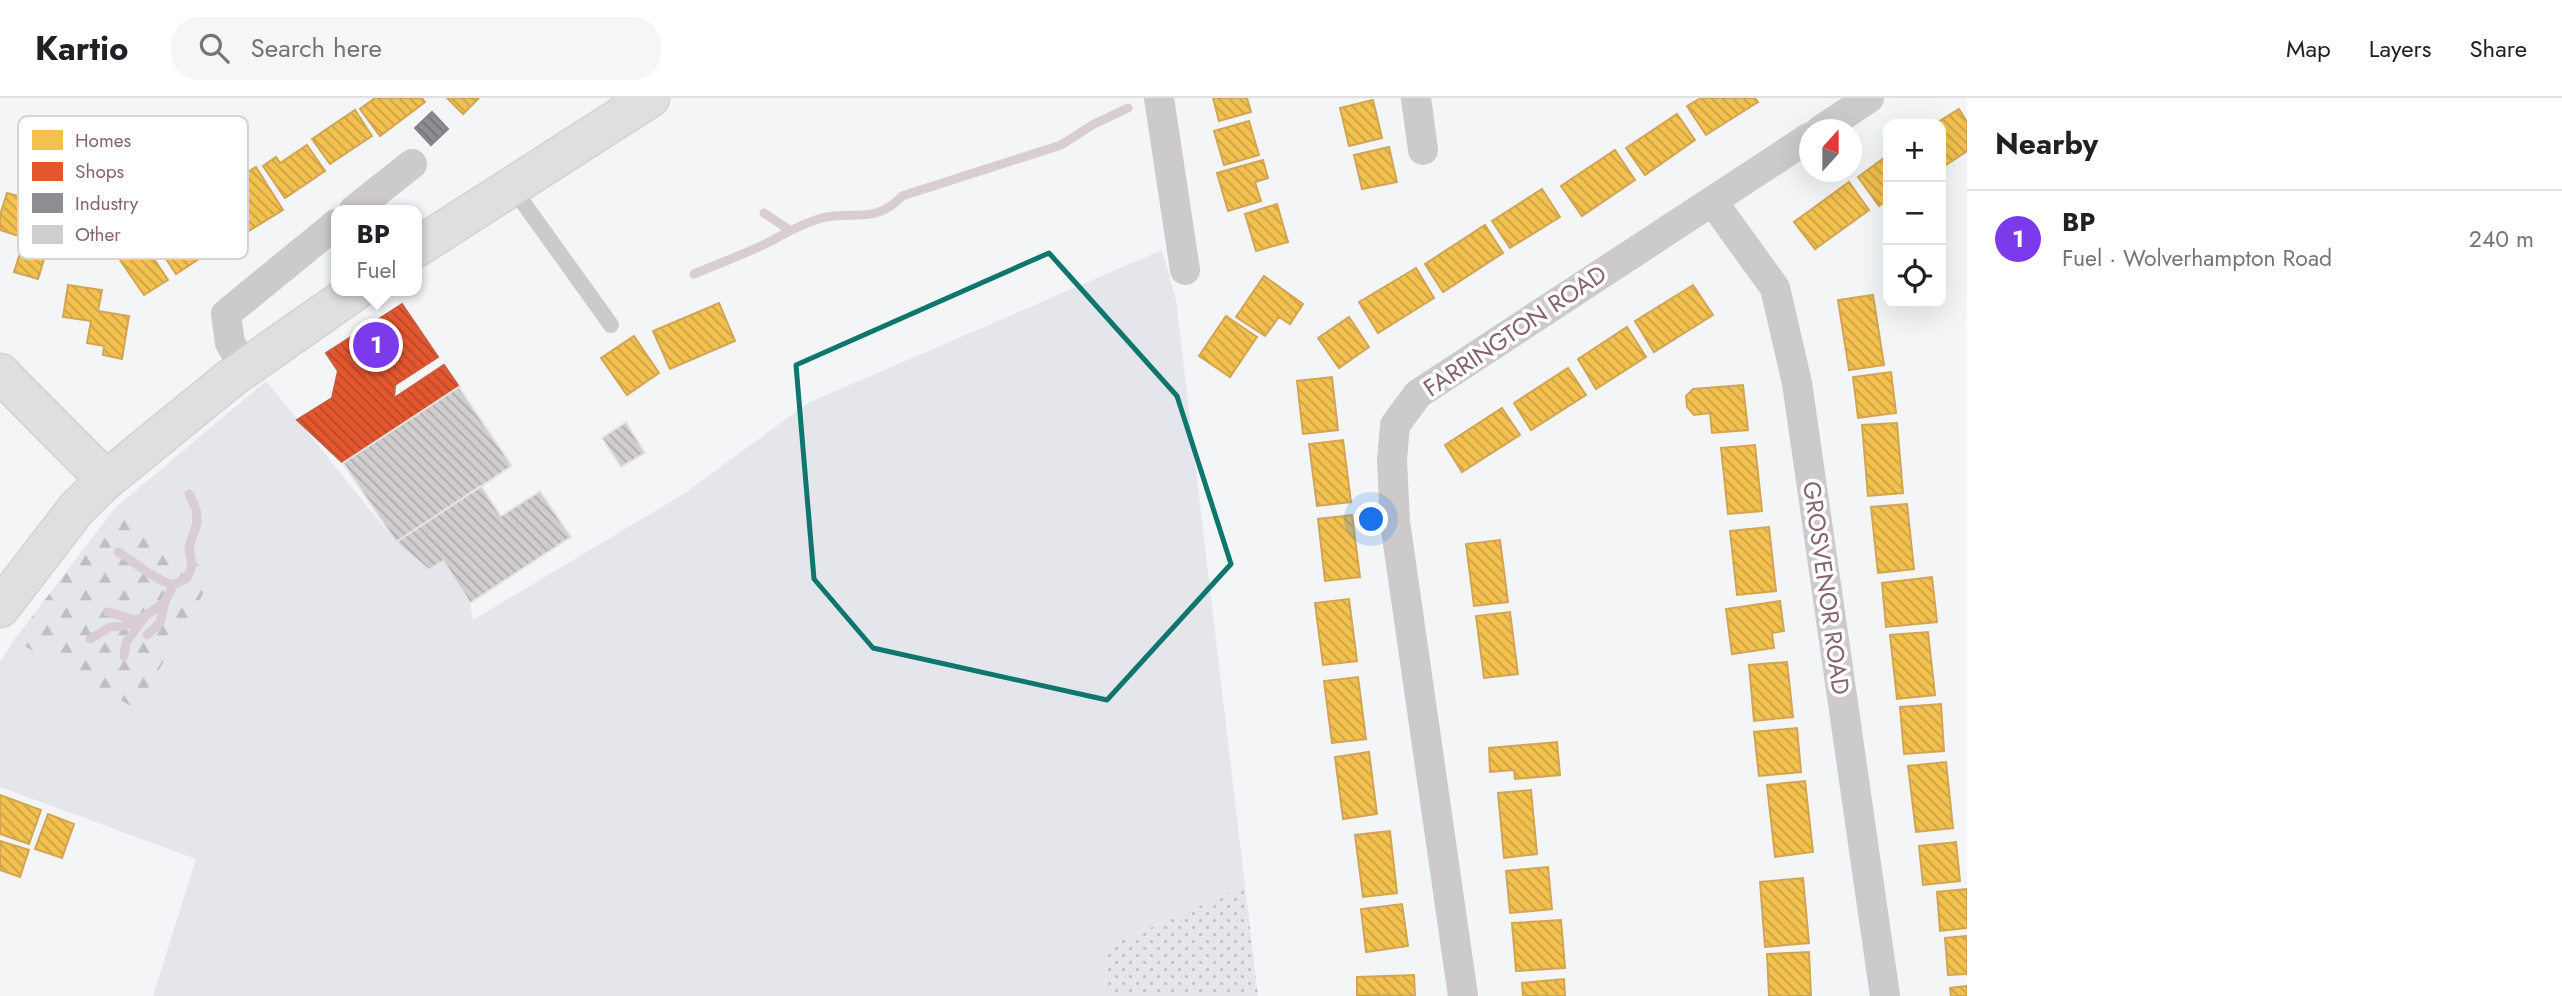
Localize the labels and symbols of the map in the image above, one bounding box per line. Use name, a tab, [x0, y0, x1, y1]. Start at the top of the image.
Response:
legend	[18, 116, 248, 259]
north arrow	[1799, 119, 1862, 182]
text: Homes	[75, 127, 132, 154]
text: Shops	[75, 158, 125, 185]
text: Industry	[75, 190, 139, 217]
text: Other	[75, 221, 121, 248]
street label: FARRINGTON ROAD	[1416, 256, 1613, 405]
pin: 1	[353, 319, 399, 371]
street label: GROSVENOR ROAD	[1794, 479, 1859, 697]
your location	[1354, 502, 1388, 536]

